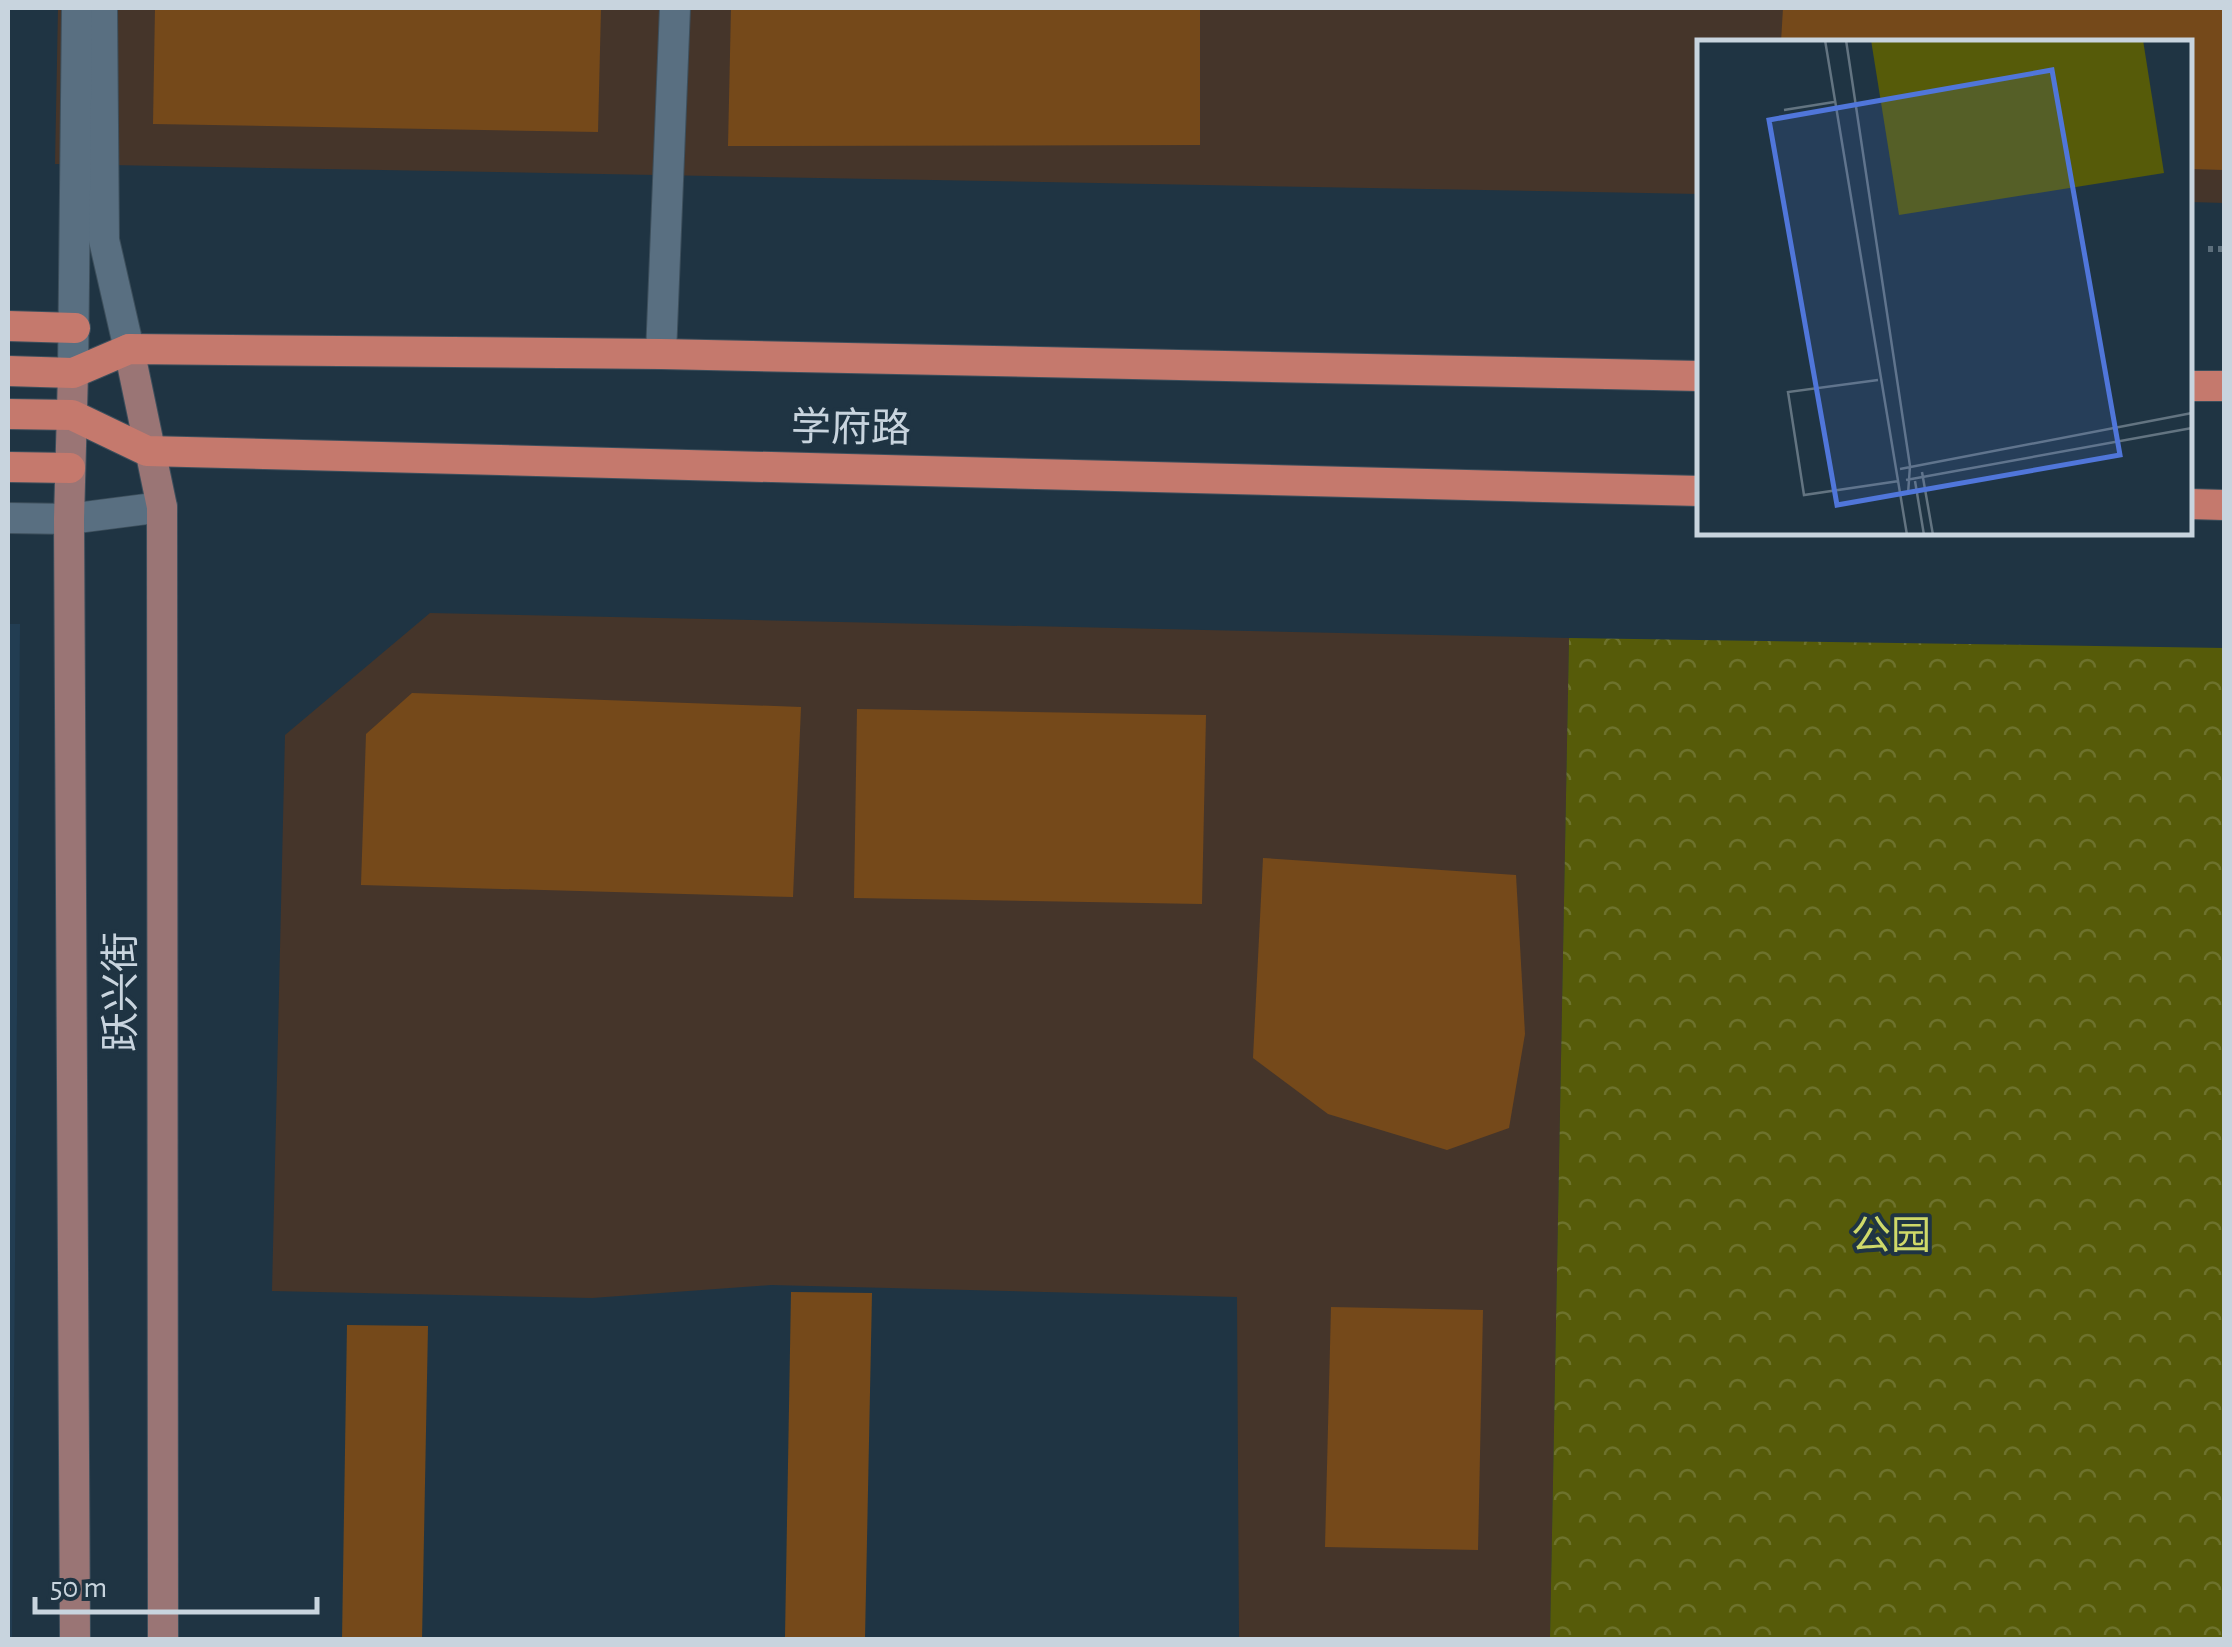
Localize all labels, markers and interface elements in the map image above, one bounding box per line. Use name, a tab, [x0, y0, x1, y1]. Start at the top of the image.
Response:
inset map	[1697, 40, 2192, 535]
street label: 学府路	[791, 406, 911, 450]
street label: 跃兴街	[100, 932, 142, 1052]
park label: 公园	[1851, 1216, 1931, 1257]
scale bar	[35, 1552, 318, 1614]
text: 50 m	[50, 1573, 107, 1603]

